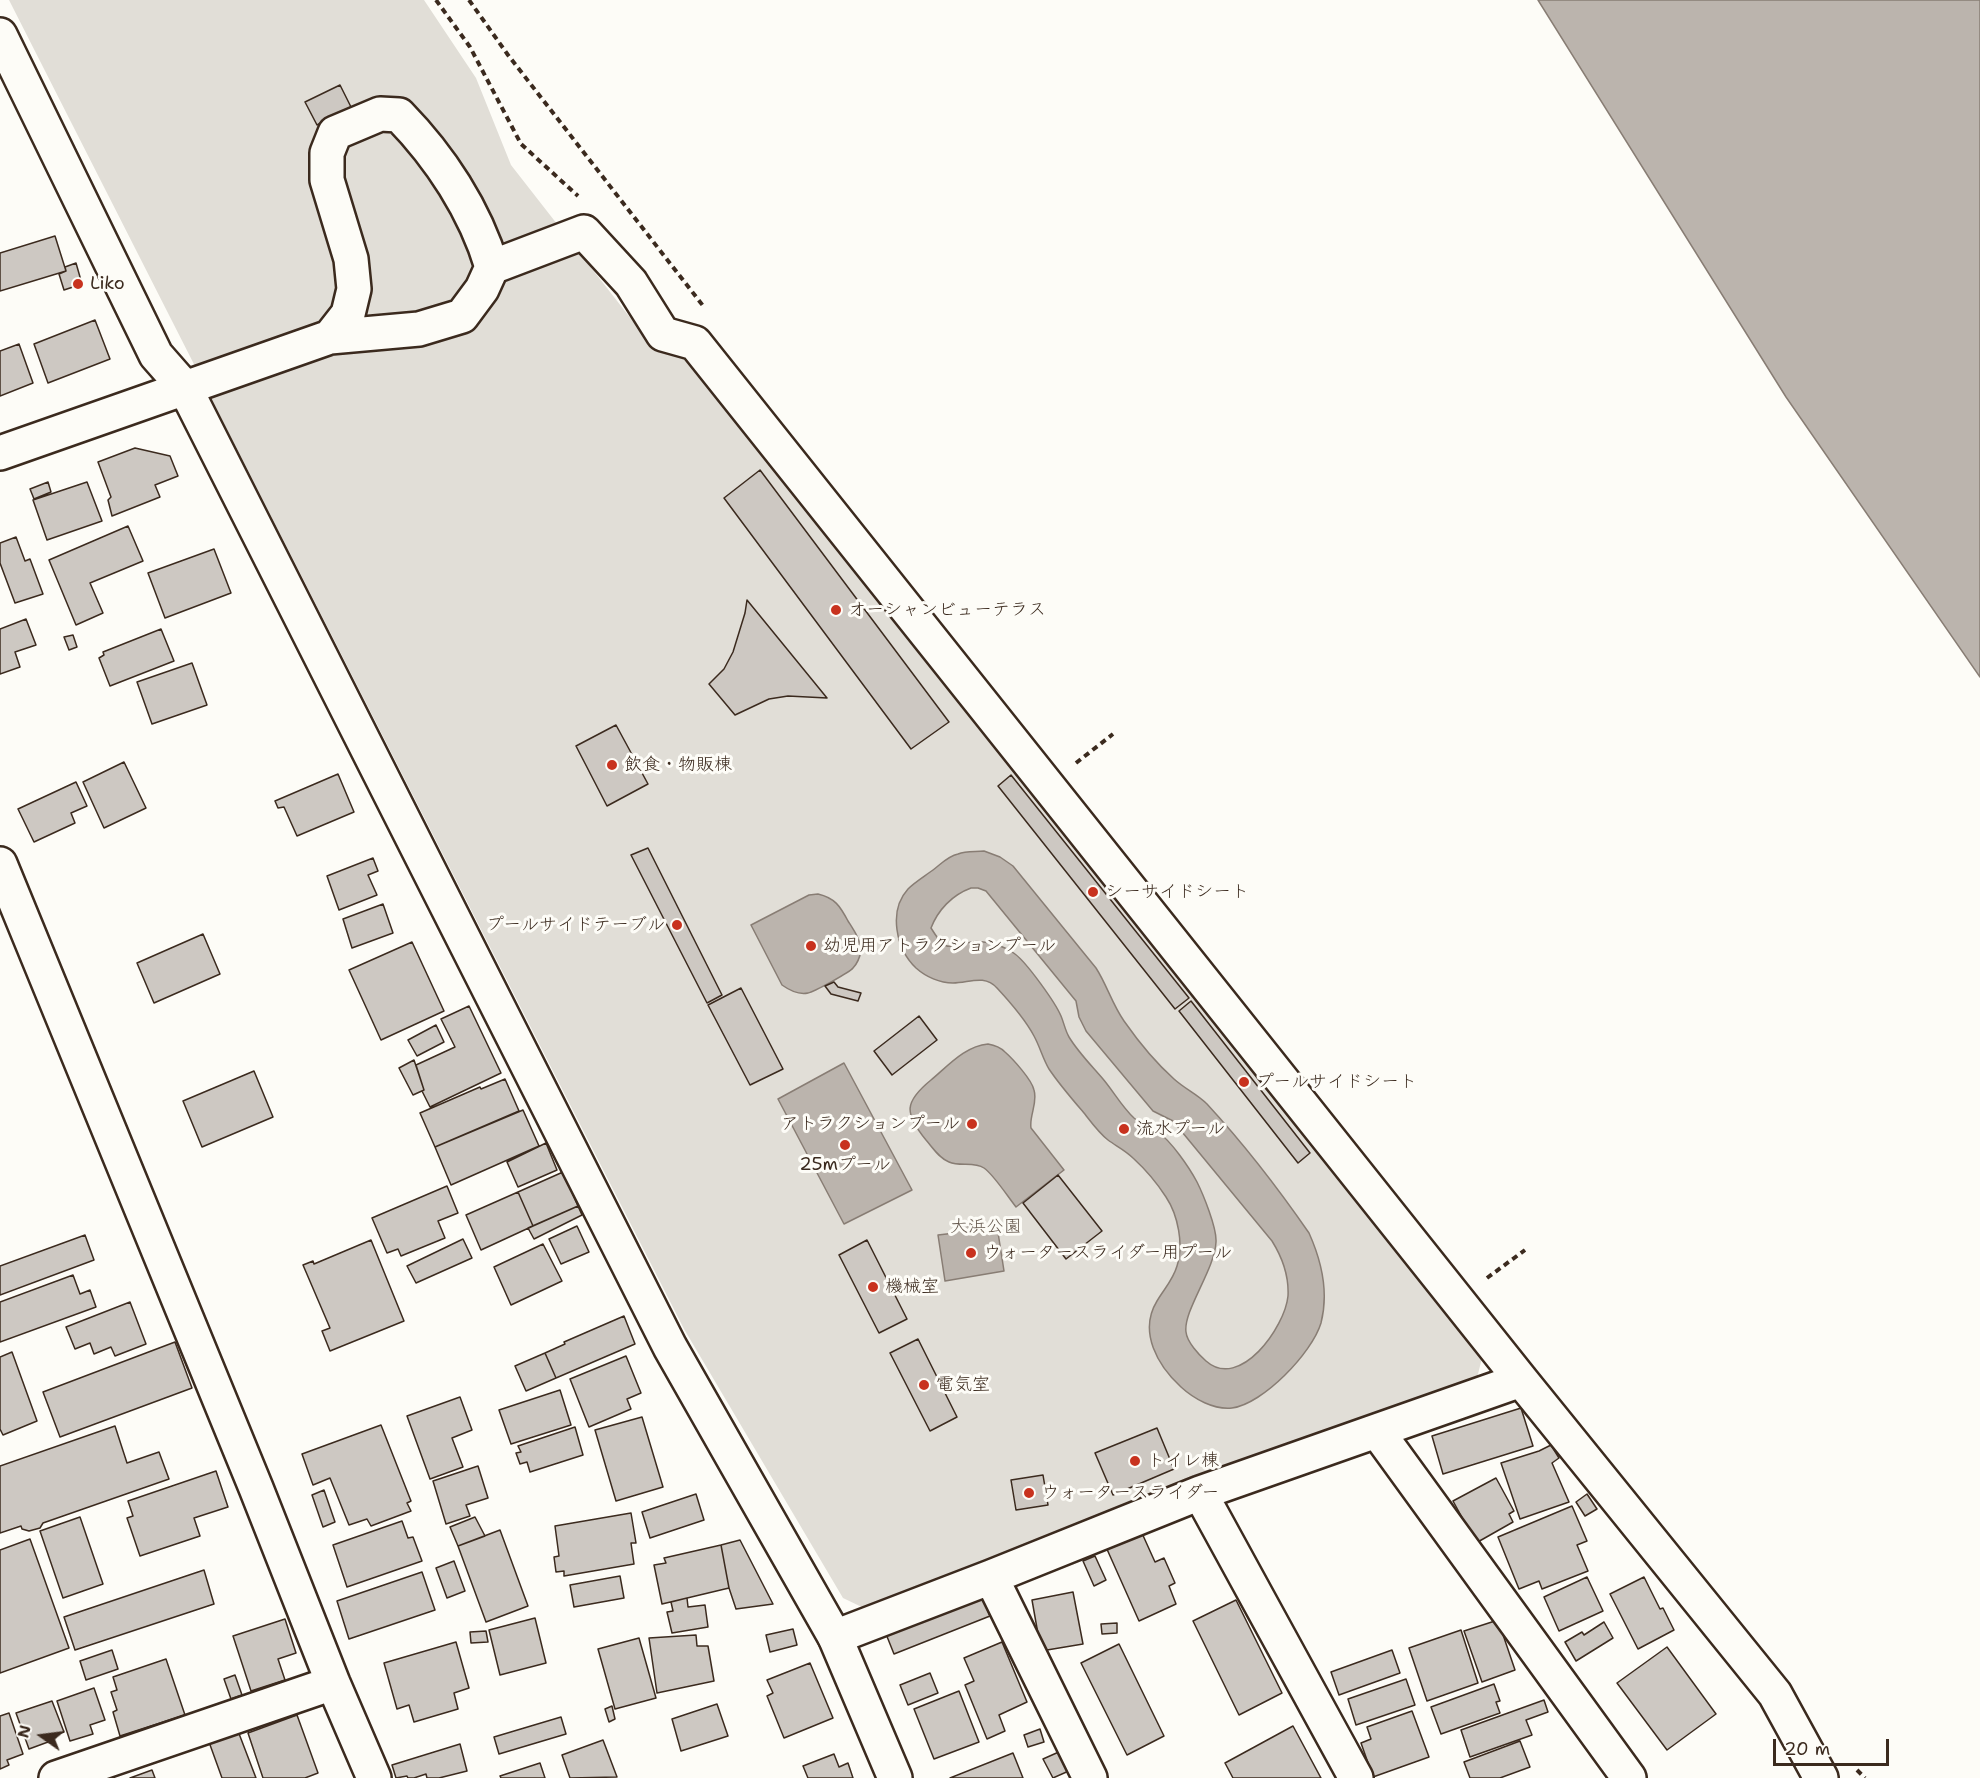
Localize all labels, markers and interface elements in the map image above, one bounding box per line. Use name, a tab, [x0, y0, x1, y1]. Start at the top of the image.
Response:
place label: Liko	[90, 273, 125, 295]
marker: Liko	[71, 277, 85, 291]
place label: オーシャンビューテラス	[848, 599, 1046, 621]
marker: オーシャンビューテラス	[829, 603, 843, 617]
place label: 飲食・物販棟	[624, 754, 732, 776]
marker: 飲食・物販棟	[605, 758, 619, 772]
place label: シーサイドシート	[1105, 881, 1249, 903]
marker: シーサイドシート	[1086, 885, 1100, 899]
place label: プールサイドテーブル	[486, 914, 665, 936]
marker: プールサイドテーブル	[670, 918, 684, 932]
place label: 幼児用アトラクションプール	[823, 935, 1056, 957]
marker: 幼児用アトラクションプール	[804, 939, 818, 953]
place label: プールサイドシート	[1256, 1071, 1417, 1093]
marker: プールサイドシート	[1237, 1075, 1251, 1089]
place label: アトラクションプール	[781, 1113, 960, 1135]
marker: アトラクションプール	[965, 1117, 979, 1131]
place label: 流水プール	[1136, 1118, 1225, 1140]
marker: 流水プール	[1117, 1122, 1131, 1136]
marker: 25mプール	[838, 1138, 852, 1152]
place label: 25mプール	[799, 1154, 891, 1176]
park label: 大浜公園	[950, 1216, 1022, 1238]
place label: ウォータースライダー用プール	[983, 1242, 1232, 1264]
marker: ウォータースライダー用プール	[964, 1246, 978, 1260]
place label: 機械室	[885, 1276, 939, 1298]
marker: 機械室	[866, 1280, 880, 1294]
place label: 電気室	[936, 1374, 990, 1396]
marker: 電気室	[917, 1378, 931, 1392]
place label: トイレ棟	[1147, 1450, 1219, 1472]
marker: トイレ棟	[1128, 1454, 1142, 1468]
place label: ウォータースライダー	[1041, 1482, 1219, 1504]
marker: ウォータースライダー	[1022, 1486, 1036, 1500]
north arrow	[12, 1706, 72, 1766]
text: N	[12, 1723, 36, 1740]
scale bar	[1776, 1727, 1892, 1765]
text: 20 m	[1784, 1737, 1830, 1761]

